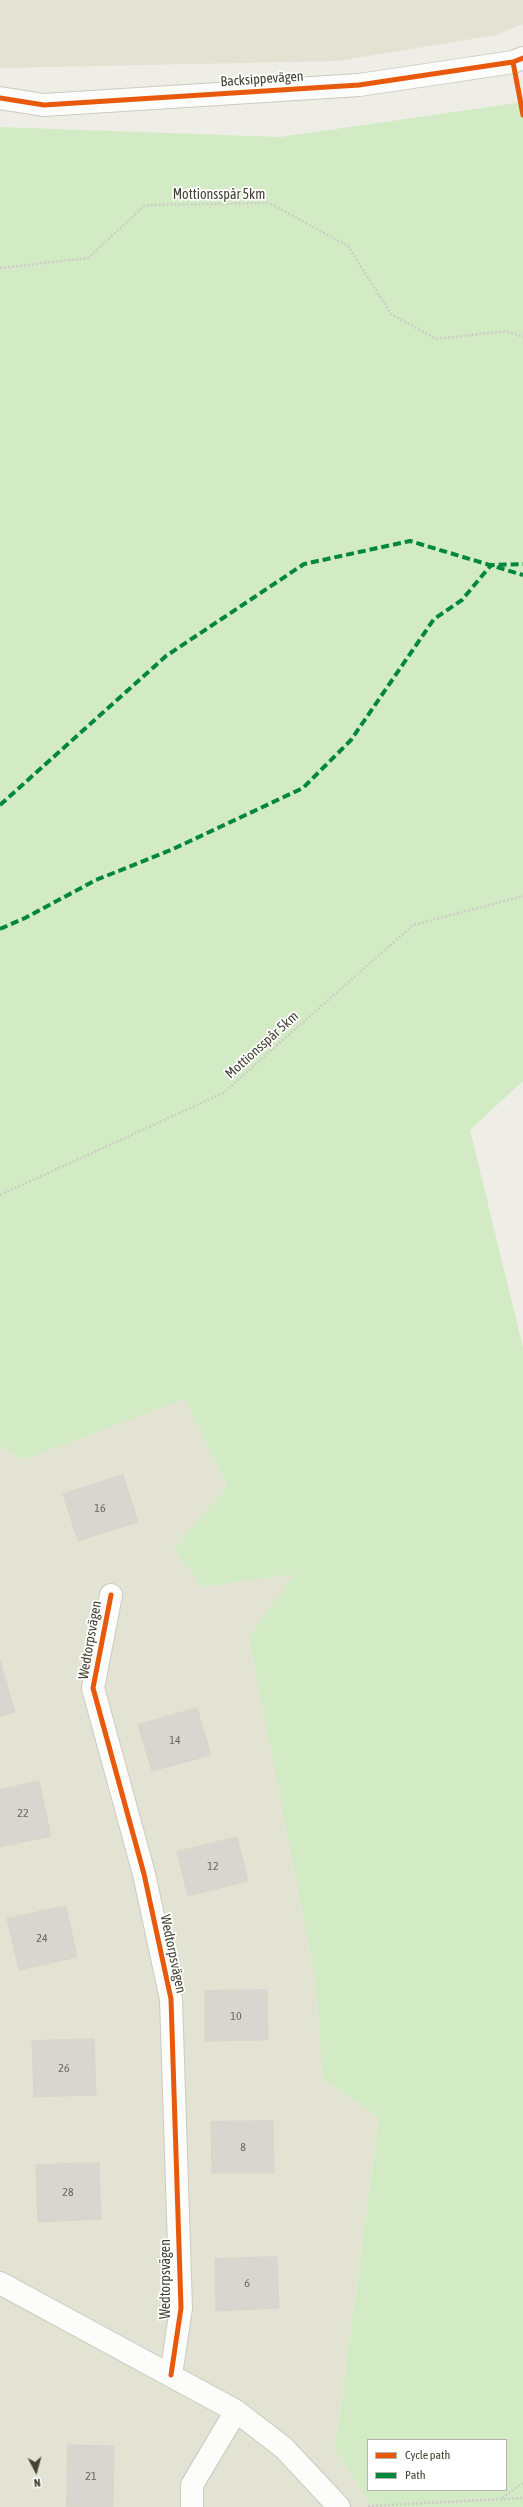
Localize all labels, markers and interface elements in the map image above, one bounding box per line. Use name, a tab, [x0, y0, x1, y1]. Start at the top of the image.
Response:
street label: Backsippevägen	[220, 68, 304, 90]
street label: Mottionsspår 5km	[173, 187, 265, 203]
street label: Mottionsspår 5km	[222, 1008, 302, 1082]
house number: 16	[94, 1501, 106, 1515]
street label: Wedtorpsvägen	[75, 1599, 105, 1681]
house number: 14	[169, 1733, 181, 1747]
house number: 22	[17, 1806, 29, 1820]
house number: 12	[207, 1859, 219, 1873]
street label: Wedtorpsvägen	[156, 1913, 190, 1995]
house number: 24	[36, 1931, 48, 1945]
house number: 10	[230, 2009, 242, 2023]
house number: 26	[58, 2061, 70, 2075]
house number: 8	[240, 2140, 246, 2154]
house number: 28	[62, 2185, 74, 2199]
street label: Wedtorpsvägen	[158, 2239, 174, 2319]
house number: 6	[244, 2276, 250, 2290]
legend	[367, 2439, 507, 2491]
text: Cycle path	[405, 2448, 450, 2462]
north arrow	[16, 2451, 56, 2491]
text: Path	[405, 2468, 426, 2482]
house number: 21	[85, 2469, 97, 2483]
text: N	[33, 2477, 41, 2489]

